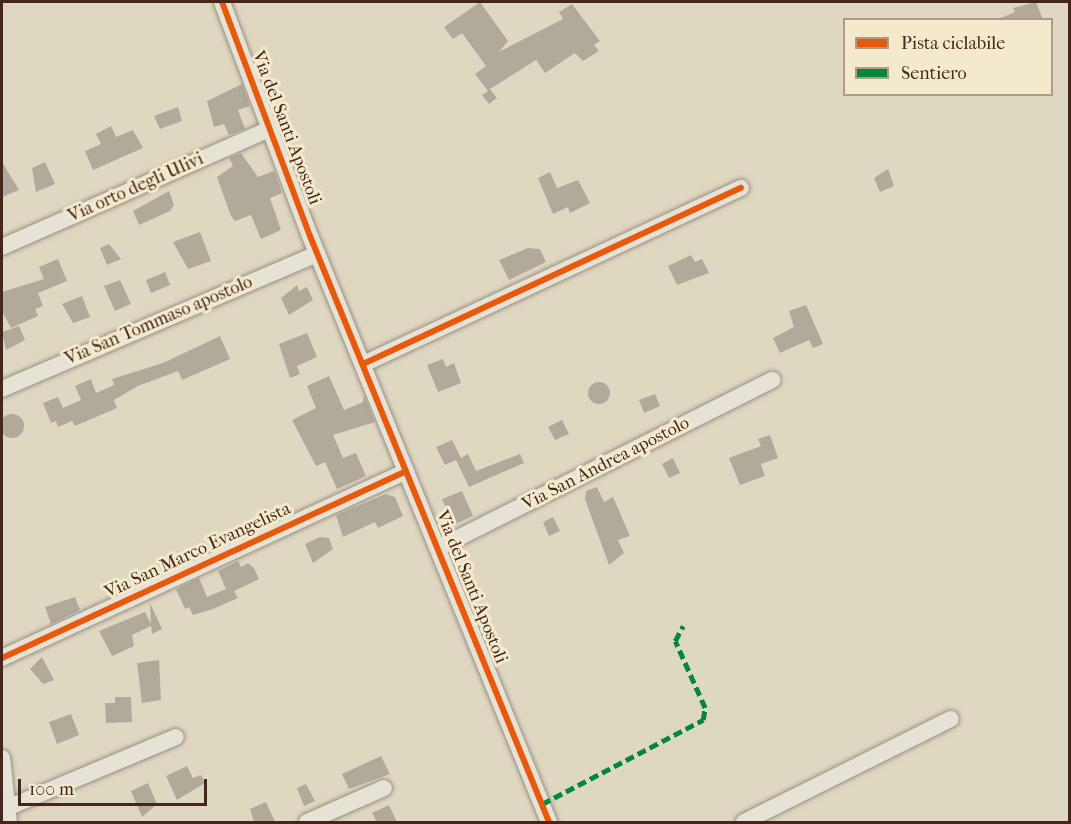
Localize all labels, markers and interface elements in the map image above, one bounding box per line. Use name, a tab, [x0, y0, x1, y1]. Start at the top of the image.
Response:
legend	[843, 18, 1053, 96]
text: Pista ciclabile	[901, 33, 1005, 54]
street label: Via del Santi Apostoli	[247, 48, 325, 208]
text: Sentiero	[901, 63, 967, 84]
street label: Via orto degli Ulivi	[65, 148, 207, 228]
street label: Via San Tommaso apostolo	[62, 272, 256, 370]
street label: Via San Andrea apostolo	[519, 412, 693, 516]
street label: Via San Marco Evangelista	[102, 498, 294, 604]
street label: Via del Santi Apostoli	[430, 507, 512, 667]
scale bar	[21, 767, 210, 805]
text: 100 m	[29, 779, 74, 800]

